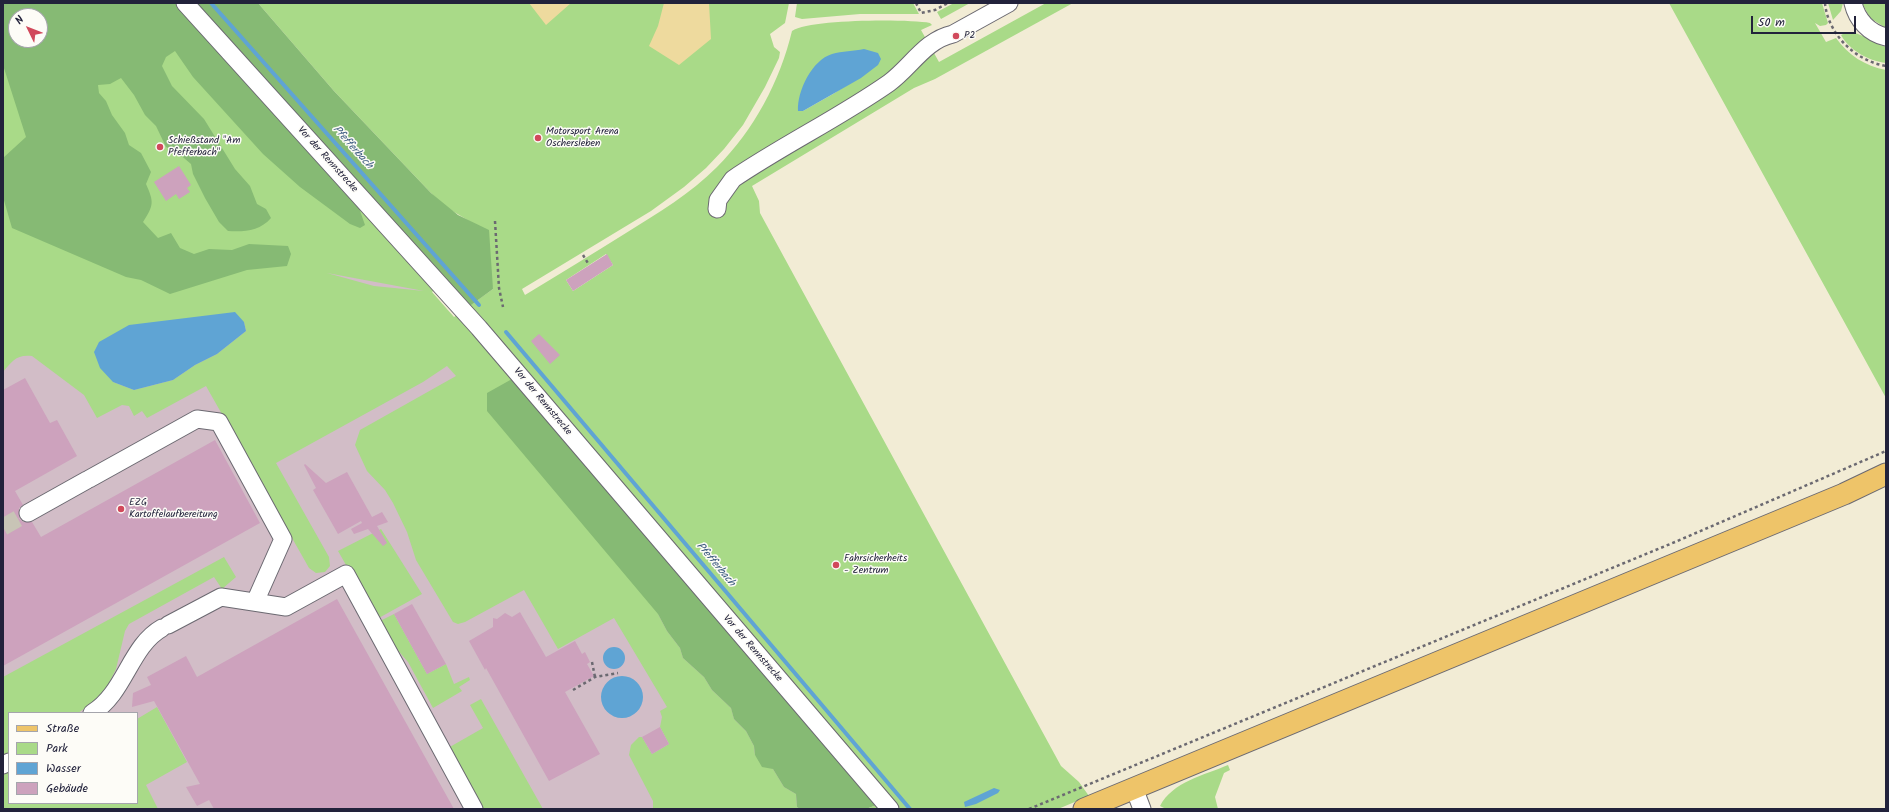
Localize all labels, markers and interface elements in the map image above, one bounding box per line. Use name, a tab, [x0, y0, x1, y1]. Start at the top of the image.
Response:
north arrow	[8, 8, 48, 48]
scale bar	[1753, 8, 1858, 34]
text: N	[11, 12, 29, 29]
text: 50 m	[1758, 13, 1785, 32]
place label: P2	[964, 30, 975, 42]
marker: P2	[951, 31, 961, 41]
water label: Pfefferbach	[329, 124, 375, 172]
street label: Vor der Rennstrecke	[294, 125, 360, 195]
place label: Motorsport Arena Oschersleben	[546, 126, 619, 150]
marker: Motorsport Arena Oschersleben	[533, 133, 543, 143]
place label: Schießstand "Am Pfefferbach"	[168, 135, 240, 158]
marker: Schießstand "Am Pfefferbach"	[155, 142, 165, 152]
street label: Vor der Rennstrecke	[510, 366, 574, 438]
place label: EZG Kartoffelaufbereitung	[129, 497, 218, 520]
marker: EZG Kartoffelaufbereitung	[116, 504, 126, 514]
water label: Pfefferbach	[693, 540, 737, 590]
place label: Fahrsicherheits - Zentrum	[844, 553, 907, 576]
marker: Fahrsicherheits - Zentrum	[831, 560, 841, 570]
street label: Vor der Rennstrecke	[720, 613, 784, 685]
legend	[8, 712, 138, 804]
text: Straße	[46, 719, 79, 738]
text: Park	[46, 739, 68, 758]
text: Wasser	[46, 759, 81, 778]
text: Gebäude	[46, 779, 88, 798]

